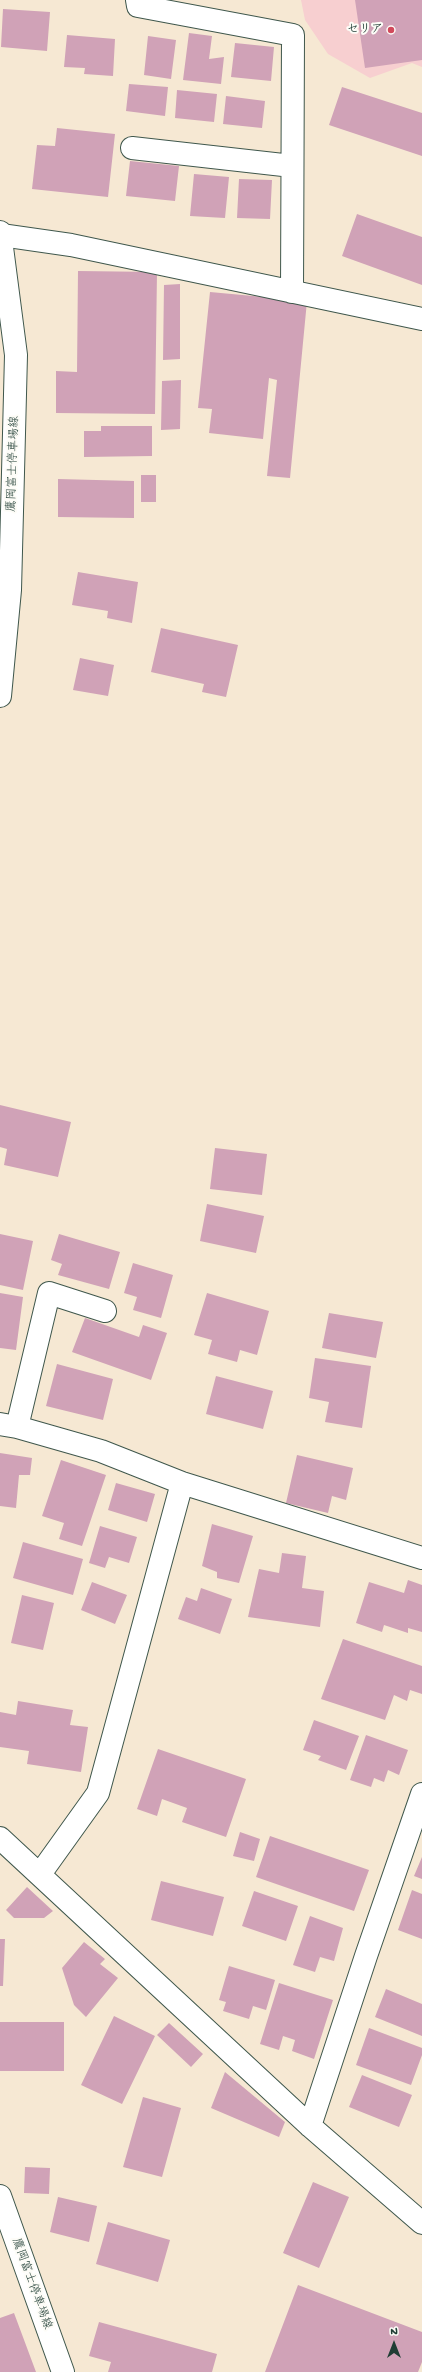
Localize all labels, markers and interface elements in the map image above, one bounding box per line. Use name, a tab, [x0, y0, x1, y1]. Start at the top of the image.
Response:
place label: セリア	[347, 23, 383, 37]
marker: セリア	[386, 25, 396, 35]
street label: 鷹岡富士停車場線	[5, 416, 23, 512]
street label: 鷹岡富士停車場線	[8, 2236, 54, 2332]
north arrow	[374, 2324, 414, 2364]
text: N	[390, 2326, 398, 2338]

